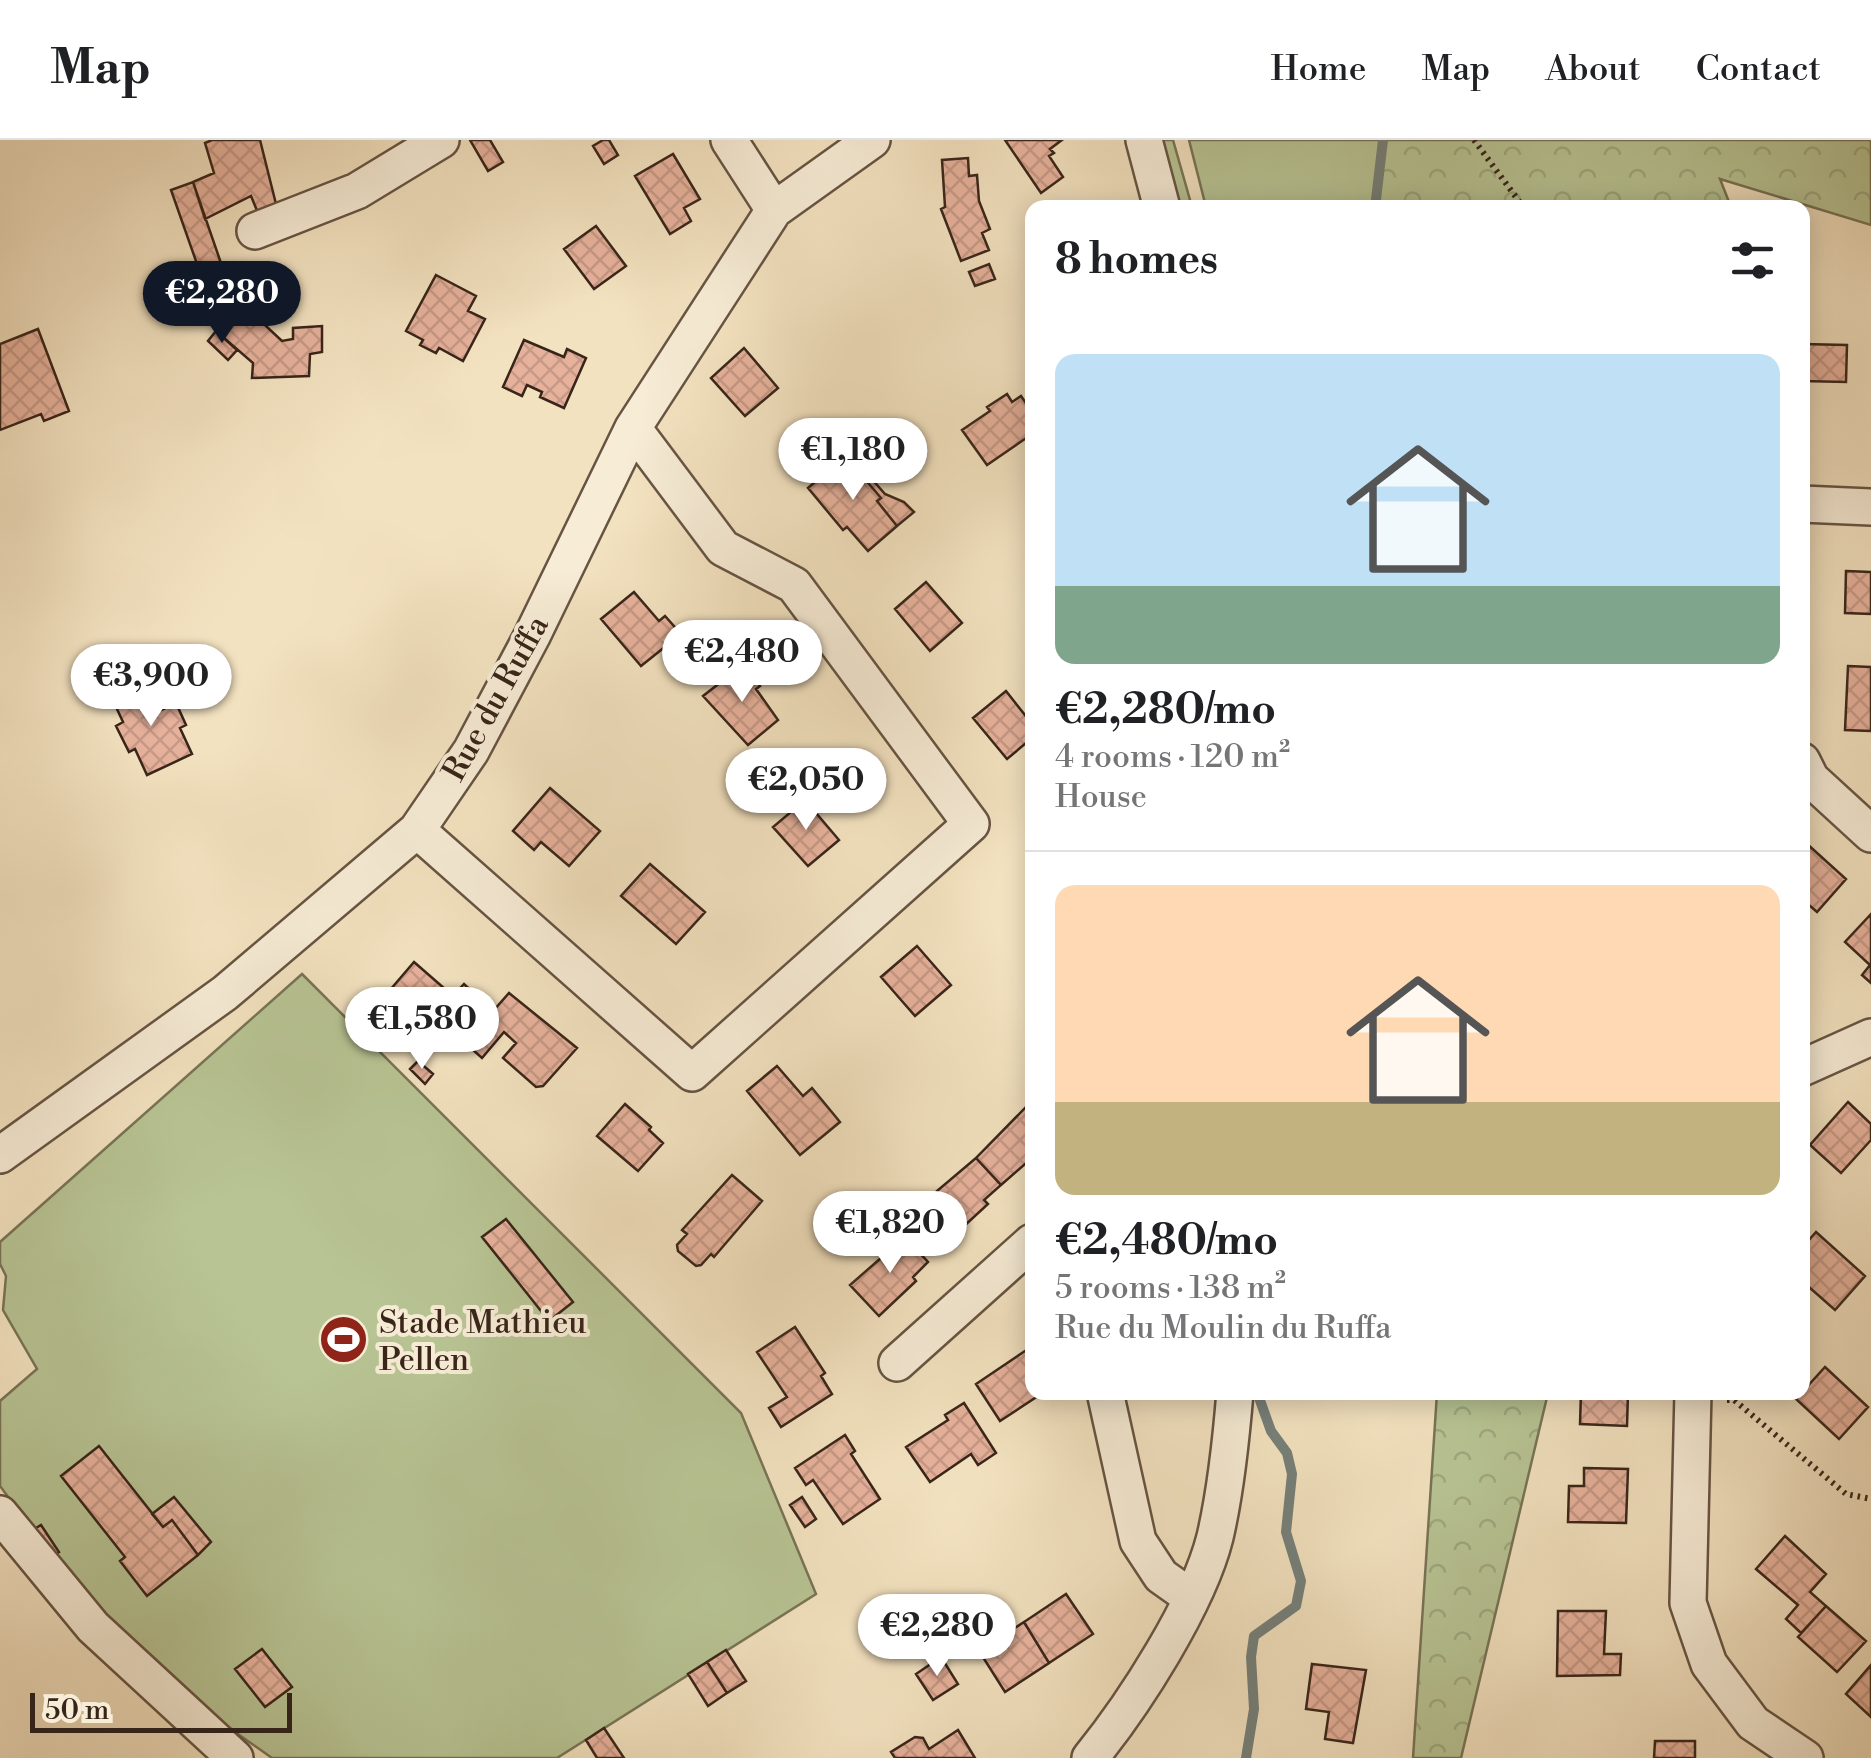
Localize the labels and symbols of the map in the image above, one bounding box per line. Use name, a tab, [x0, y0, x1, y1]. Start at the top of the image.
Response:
pin: €2,280	[141, 261, 303, 346]
pin: €1,180	[772, 418, 934, 503]
street label: Rue du Ruffa	[434, 608, 558, 788]
pin: €2,480	[661, 620, 823, 705]
pin: €3,900	[70, 644, 232, 729]
pin: €2,050	[725, 748, 887, 833]
pin: €1,580	[341, 987, 503, 1072]
pin: €1,820	[809, 1191, 971, 1276]
place label: Stade Mathieu Pellen	[379, 1303, 587, 1380]
sports icon: Stade Mathieu Pellen	[318, 1314, 370, 1366]
pin: €2,280	[856, 1594, 1018, 1679]
scale bar	[30, 1688, 292, 1732]

